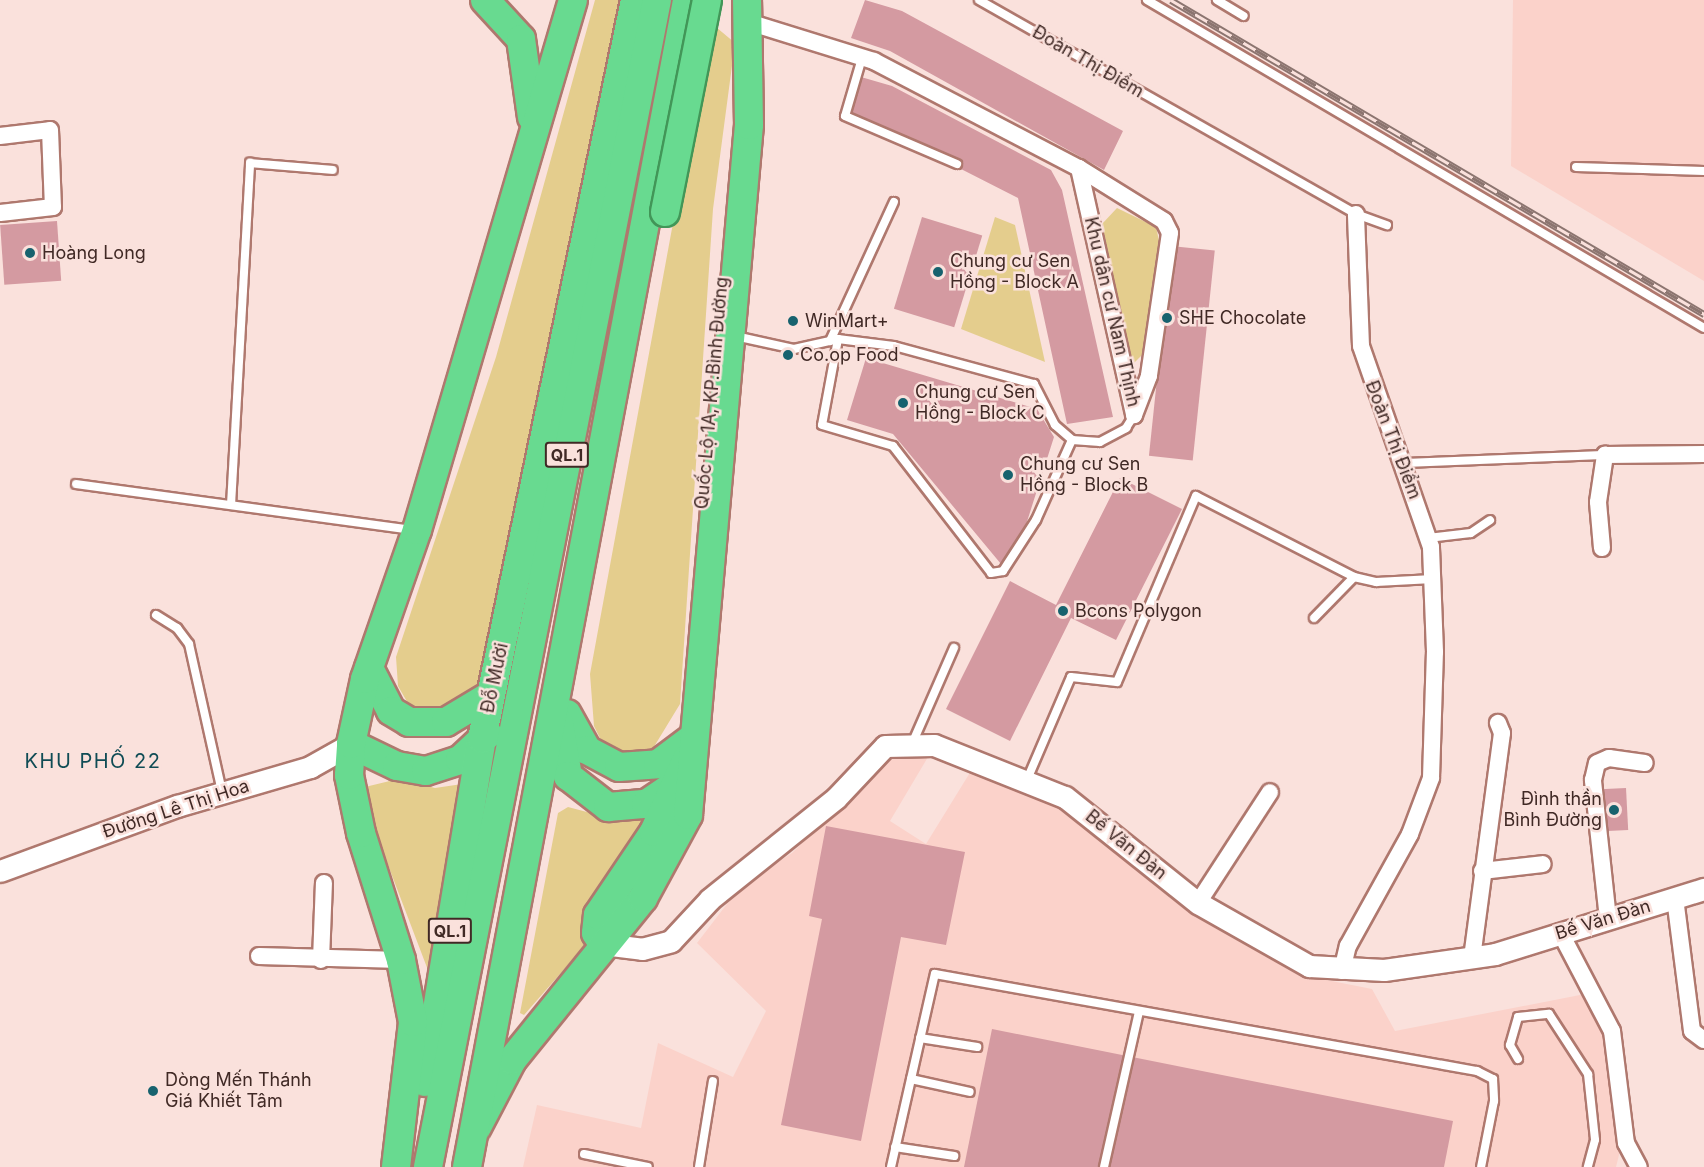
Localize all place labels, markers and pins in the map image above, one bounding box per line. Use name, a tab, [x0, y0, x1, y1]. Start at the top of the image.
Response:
place label: Hoàng Long	[42, 242, 146, 264]
marker: Hoàng Long	[23, 246, 37, 260]
place label: Chung cư Sen Hồng - Block A	[950, 251, 1079, 294]
marker: Chung cư Sen Hồng - Block A	[931, 265, 945, 279]
place label: SHE Chocolate	[1179, 307, 1306, 329]
place label: WinMart+	[805, 310, 889, 332]
marker: SHE Chocolate	[1160, 311, 1174, 325]
marker: WinMart+	[786, 314, 800, 328]
place label: Co.op Food	[800, 344, 899, 366]
marker: Co.op Food	[781, 348, 795, 362]
place label: Chung cư Sen Hồng - Block C	[915, 382, 1045, 424]
marker: Chung cư Sen Hồng - Block C	[896, 396, 910, 410]
place label: Chung cư Sen Hồng - Block B	[1020, 454, 1148, 496]
marker: Chung cư Sen Hồng - Block B	[1001, 468, 1015, 482]
place label: Bcons Polygon	[1075, 600, 1202, 622]
marker: Bcons Polygon	[1056, 604, 1070, 618]
place label: Đình thần Bình Đường	[1504, 789, 1602, 832]
marker: Đình thần Bình Đường	[1607, 803, 1621, 817]
place label: Dòng Mến Thánh Giá Khiết Tâm	[165, 1070, 312, 1112]
marker: Dòng Mến Thánh Giá Khiết Tâm	[146, 1084, 160, 1098]

